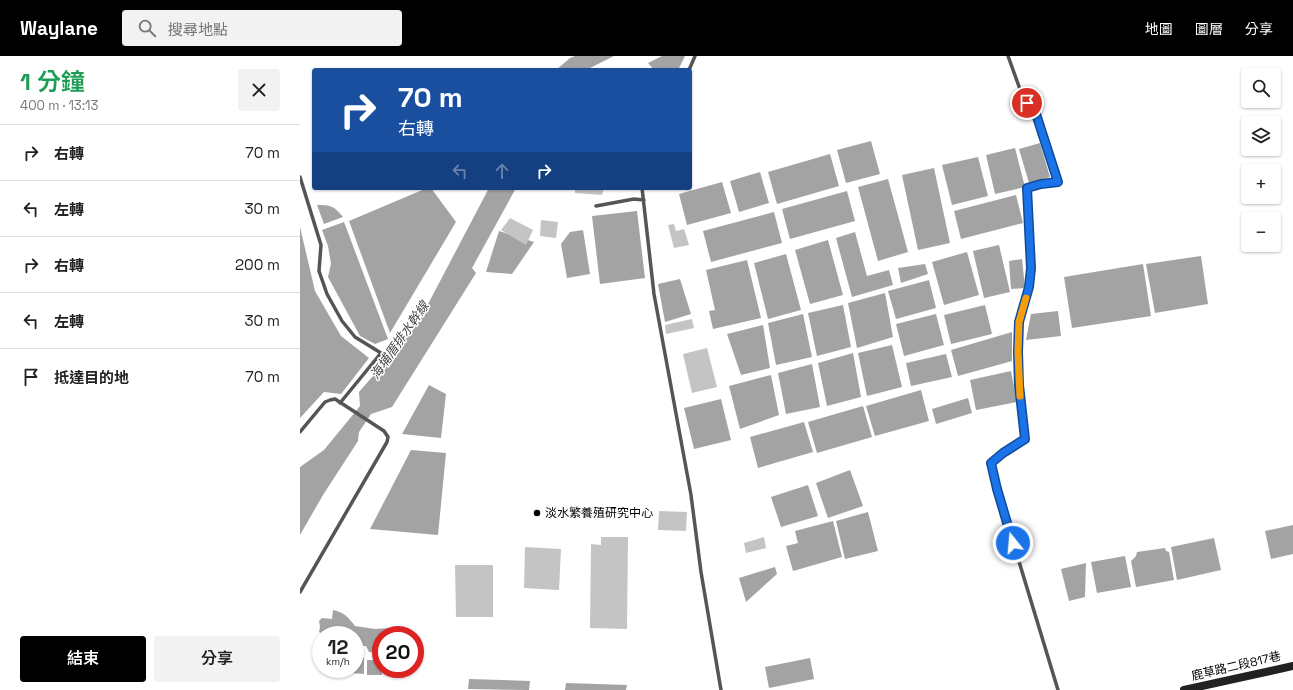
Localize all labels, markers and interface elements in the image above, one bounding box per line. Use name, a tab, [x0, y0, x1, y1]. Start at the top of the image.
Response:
search box	[122, 10, 402, 46]
text: Waylane	[20, 16, 98, 41]
icon: search	[136, 17, 158, 39]
text: 搜尋地點	[168, 20, 228, 39]
text: 地圖	[1145, 20, 1173, 38]
text: 圖層	[1195, 20, 1223, 38]
text: 分享	[1245, 20, 1273, 38]
text: 1 分鐘	[20, 66, 85, 97]
map controls	[1241, 68, 1281, 252]
button: search	[1241, 68, 1281, 108]
button: close	[238, 69, 280, 111]
text: 70 m	[398, 79, 463, 115]
icon: right	[332, 84, 384, 136]
pin	[1010, 86, 1044, 120]
icon: arrive	[1016, 92, 1038, 114]
text: 400 m · 13:13	[20, 97, 98, 114]
button: layers	[1241, 116, 1281, 156]
text: 右轉	[398, 117, 434, 140]
icon: right	[20, 142, 42, 164]
text: 70 m	[245, 143, 280, 162]
text: 右轉	[54, 144, 84, 163]
icon: left	[449, 160, 471, 182]
icon: ahead	[491, 160, 513, 182]
icon: right	[533, 160, 555, 182]
button: +	[1241, 164, 1281, 204]
icon: left	[20, 198, 42, 220]
text: 30 m	[245, 199, 280, 218]
text: 左轉	[54, 200, 84, 219]
button: −	[1241, 212, 1281, 252]
icon: right	[20, 254, 42, 276]
text: 200 m	[235, 255, 280, 274]
text: 右轉	[54, 256, 84, 275]
water label: 海埔厝排水幹線	[366, 297, 434, 382]
icon: left	[20, 310, 42, 332]
text: 30 m	[245, 311, 280, 330]
text: 左轉	[54, 312, 84, 331]
icon: arrive	[20, 366, 42, 388]
text: 70 m	[245, 367, 280, 386]
text: 抵達目的地	[54, 368, 129, 387]
place label: 淡水繁養殖研究中心	[545, 505, 653, 521]
marker: 淡水繁養殖研究中心	[532, 508, 542, 518]
position arrow	[992, 522, 1034, 564]
speed limit sign: 20	[372, 626, 424, 678]
text: 12	[328, 634, 348, 660]
button: 結束	[20, 636, 146, 682]
button: 分享	[154, 636, 280, 682]
street label: 鹿草路二段817巷	[1190, 648, 1282, 684]
text: km/h	[326, 655, 350, 668]

